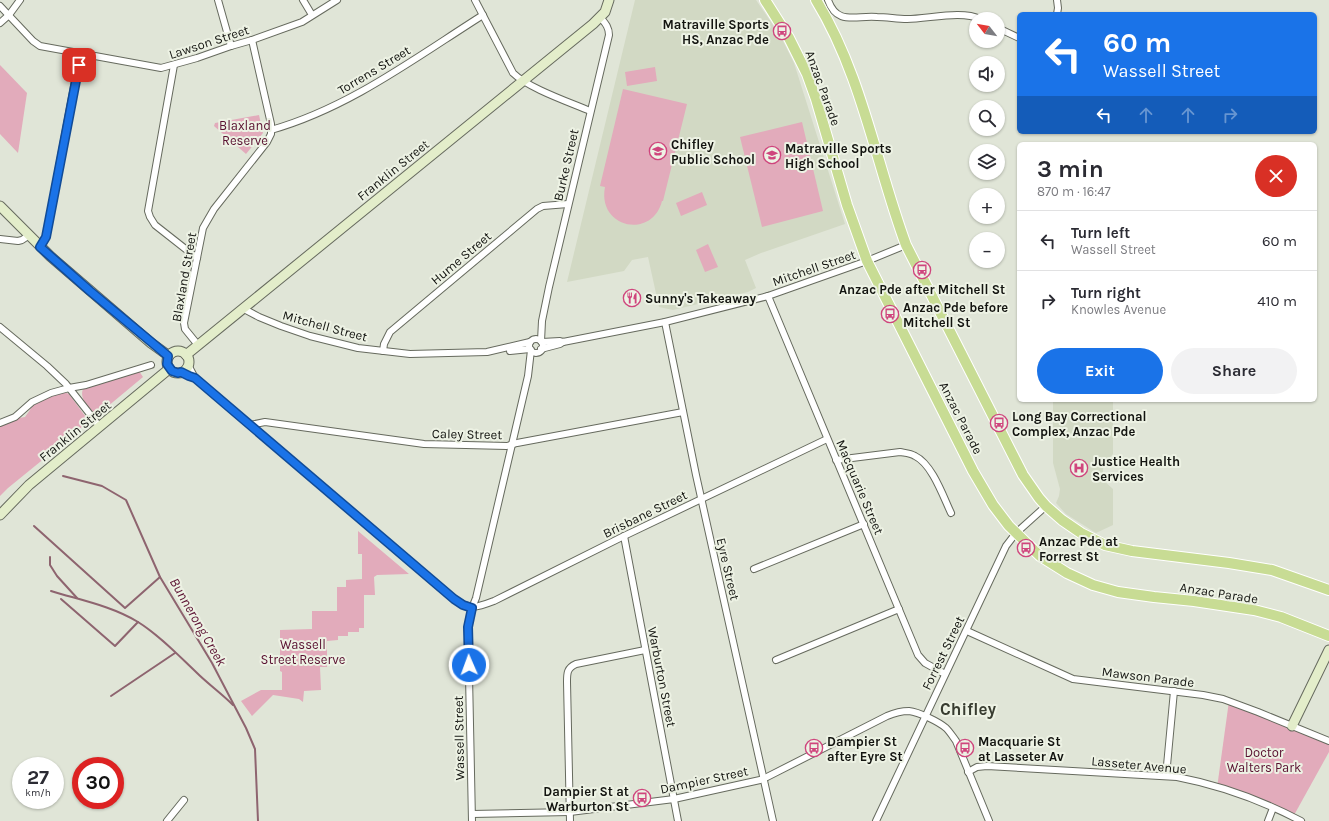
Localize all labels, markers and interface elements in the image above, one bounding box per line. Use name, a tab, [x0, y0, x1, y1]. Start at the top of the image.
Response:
north arrow	[969, 12, 1005, 48]
map controls	[969, 12, 1005, 268]
place label: Matraville Sports HS, Anzac Pde	[662, 17, 769, 47]
bus stop icon: Matraville Sports HS, Anzac Pde	[772, 21, 792, 41]
street label: Lawson Street	[167, 22, 251, 62]
text: 60 m	[1103, 26, 1171, 59]
icon: left	[1037, 28, 1089, 80]
street label: Torrens Street	[335, 42, 413, 98]
pin	[62, 48, 96, 82]
street label: Anzac Parade	[802, 48, 844, 128]
icon: arrive	[68, 54, 90, 76]
button: sound	[969, 56, 1005, 92]
text: Wassell Street	[1103, 60, 1220, 82]
button: search	[969, 100, 1005, 136]
icon: left	[1093, 104, 1115, 126]
icon: ahead	[1135, 104, 1157, 126]
icon: ahead	[1177, 104, 1199, 126]
icon: right	[1219, 104, 1241, 126]
park label: Blaxland Reserve	[219, 118, 271, 148]
street label: Burke Street	[550, 127, 582, 202]
street label: Franklin Street	[354, 136, 432, 204]
place label: Chifley Public School	[671, 137, 755, 167]
school or university icon: Chifley Public School	[648, 141, 668, 161]
place label: Matraville Sports High School	[785, 141, 892, 171]
button: layers	[969, 144, 1005, 180]
school or university icon: Matraville Sports High School	[762, 145, 782, 165]
text: 3 min	[1037, 155, 1104, 183]
button: close	[1255, 155, 1297, 197]
text: 870 m · 16:47	[1037, 184, 1111, 199]
button: +	[969, 188, 1005, 224]
text: Turn left	[1071, 224, 1130, 242]
street label: Hume Street	[428, 228, 494, 288]
icon: left	[1037, 230, 1059, 252]
street label: Blaxland Street	[169, 231, 199, 323]
button: −	[969, 232, 1005, 268]
text: 60 m	[1262, 232, 1297, 250]
text: Wassell Street	[1071, 242, 1156, 257]
street label: Mitchell Street	[770, 247, 858, 289]
bus stop icon: Anzac Pde after Mitchell St	[912, 260, 932, 280]
place label: Anzac Pde after Mitchell St	[839, 282, 1005, 297]
text: Turn right	[1071, 284, 1141, 302]
restaurant icon: Sunny's Takeaway	[622, 288, 642, 308]
icon: right	[1037, 290, 1059, 312]
place label: Sunny's Takeaway	[645, 291, 757, 306]
text: 410 m	[1257, 292, 1297, 310]
place label: Anzac Pde before Mitchell St	[903, 300, 1008, 330]
text: Knowles Avenue	[1071, 302, 1166, 317]
bus stop icon: Anzac Pde before Mitchell St	[880, 304, 900, 324]
street label: Mitchell Street	[281, 307, 369, 345]
button: Exit	[1037, 348, 1163, 394]
button: Share	[1171, 348, 1297, 394]
street label: Anzac Parade	[936, 379, 986, 457]
street label: Franklin Street	[36, 397, 114, 465]
place label: Long Bay Correctional Complex, Anzac Pde	[1012, 409, 1147, 439]
bus stop icon: Long Bay Correctional Complex, Anzac Pde	[989, 413, 1009, 433]
street label: Caley Street	[432, 426, 502, 442]
street label: Macquarie Street	[832, 437, 887, 537]
place label: Justice Health Services	[1092, 454, 1180, 484]
hospital icon: Justice Health Services	[1069, 458, 1089, 478]
street label: Brisbane Street	[601, 487, 690, 541]
place label: Anzac Pde at Forrest St	[1039, 534, 1118, 564]
street label: Eyre Street	[714, 536, 742, 602]
bus stop icon: Anzac Pde at Forrest St	[1016, 538, 1036, 558]
water label: Bunnerong Creek	[166, 575, 231, 670]
street label: Anzac Parade	[1179, 579, 1260, 607]
street label: Forrest Street	[919, 614, 967, 692]
street label: Warburton Street	[645, 626, 679, 729]
park label: Wassell Street Reserve	[261, 637, 346, 667]
position arrow	[448, 644, 490, 686]
street label: Mawson Parade	[1101, 664, 1195, 690]
street label: Wassell Street	[451, 695, 467, 781]
district label: Chifley	[940, 699, 996, 719]
place label: Dampier St after Eyre St	[827, 734, 903, 764]
place label: Macquarie St at Lasseter Av	[978, 734, 1064, 764]
bus stop icon: Dampier St after Eyre St	[804, 738, 824, 758]
bus stop icon: Macquarie St at Lasseter Av	[955, 738, 975, 758]
park label: Doctor Walters Park	[1227, 745, 1301, 775]
street label: Lasseter Avenue	[1091, 753, 1188, 777]
speed limit sign: 30	[72, 757, 124, 809]
street label: Dampier Street	[659, 763, 749, 797]
text: 27	[27, 766, 49, 789]
place label: Dampier St at Warburton St	[543, 784, 629, 814]
text: km/h	[25, 787, 51, 799]
bus stop icon: Dampier St at Warburton St	[632, 788, 652, 808]

